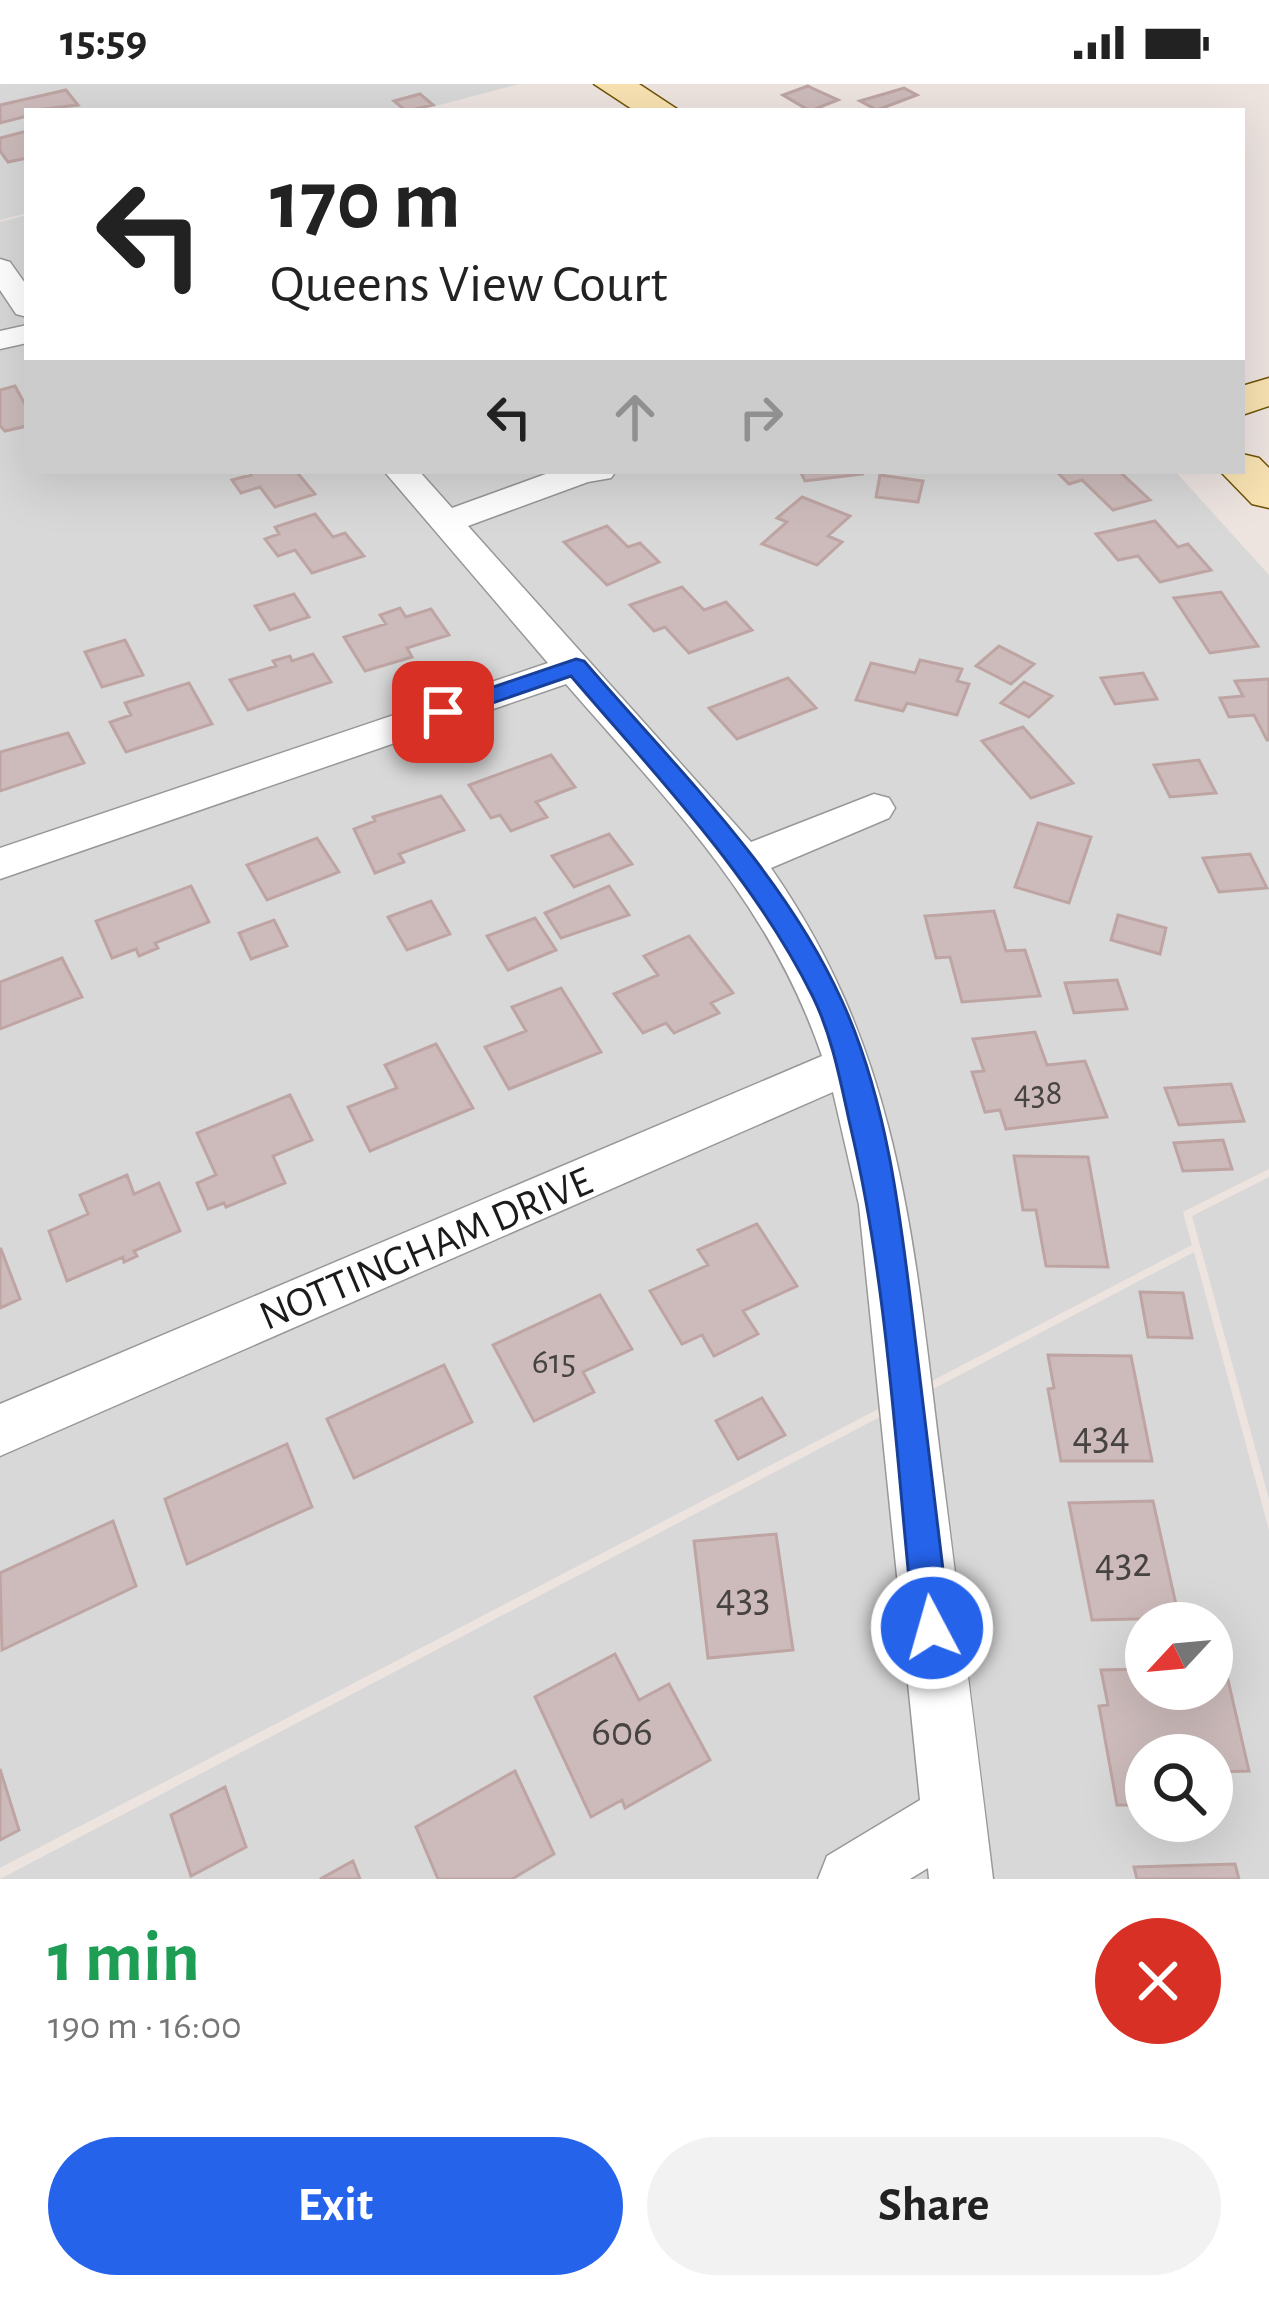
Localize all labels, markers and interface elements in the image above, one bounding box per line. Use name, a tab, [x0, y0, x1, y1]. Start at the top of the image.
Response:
text: 15:59	[60, 19, 147, 64]
icon: left	[72, 156, 228, 312]
text: 170 m	[270, 160, 461, 244]
text: Queens View Court	[270, 258, 667, 312]
icon: left	[476, 384, 542, 450]
icon: ahead	[602, 384, 668, 450]
icon: right	[728, 384, 794, 450]
pin	[392, 661, 494, 763]
icon: arrive	[410, 679, 476, 745]
house number: 438	[1013, 1075, 1063, 1111]
street label: NOTTINGHAM DRIVE	[253, 1160, 598, 1338]
house number: 615	[532, 1344, 576, 1380]
house number: 434	[1072, 1415, 1130, 1457]
house number: 432	[1095, 1542, 1151, 1584]
position arrow	[869, 1565, 995, 1691]
house number: 433	[716, 1577, 770, 1619]
north arrow	[1125, 1602, 1233, 1710]
map controls	[1125, 1602, 1233, 1842]
house number: 606	[591, 1711, 653, 1753]
button: search	[1125, 1734, 1233, 1842]
button: close	[1095, 1918, 1221, 2044]
text: 1 min	[48, 1922, 200, 1994]
text: 190 m · 16:00	[48, 2007, 242, 2046]
button: Exit	[48, 2137, 623, 2275]
button: Share	[647, 2137, 1221, 2275]

